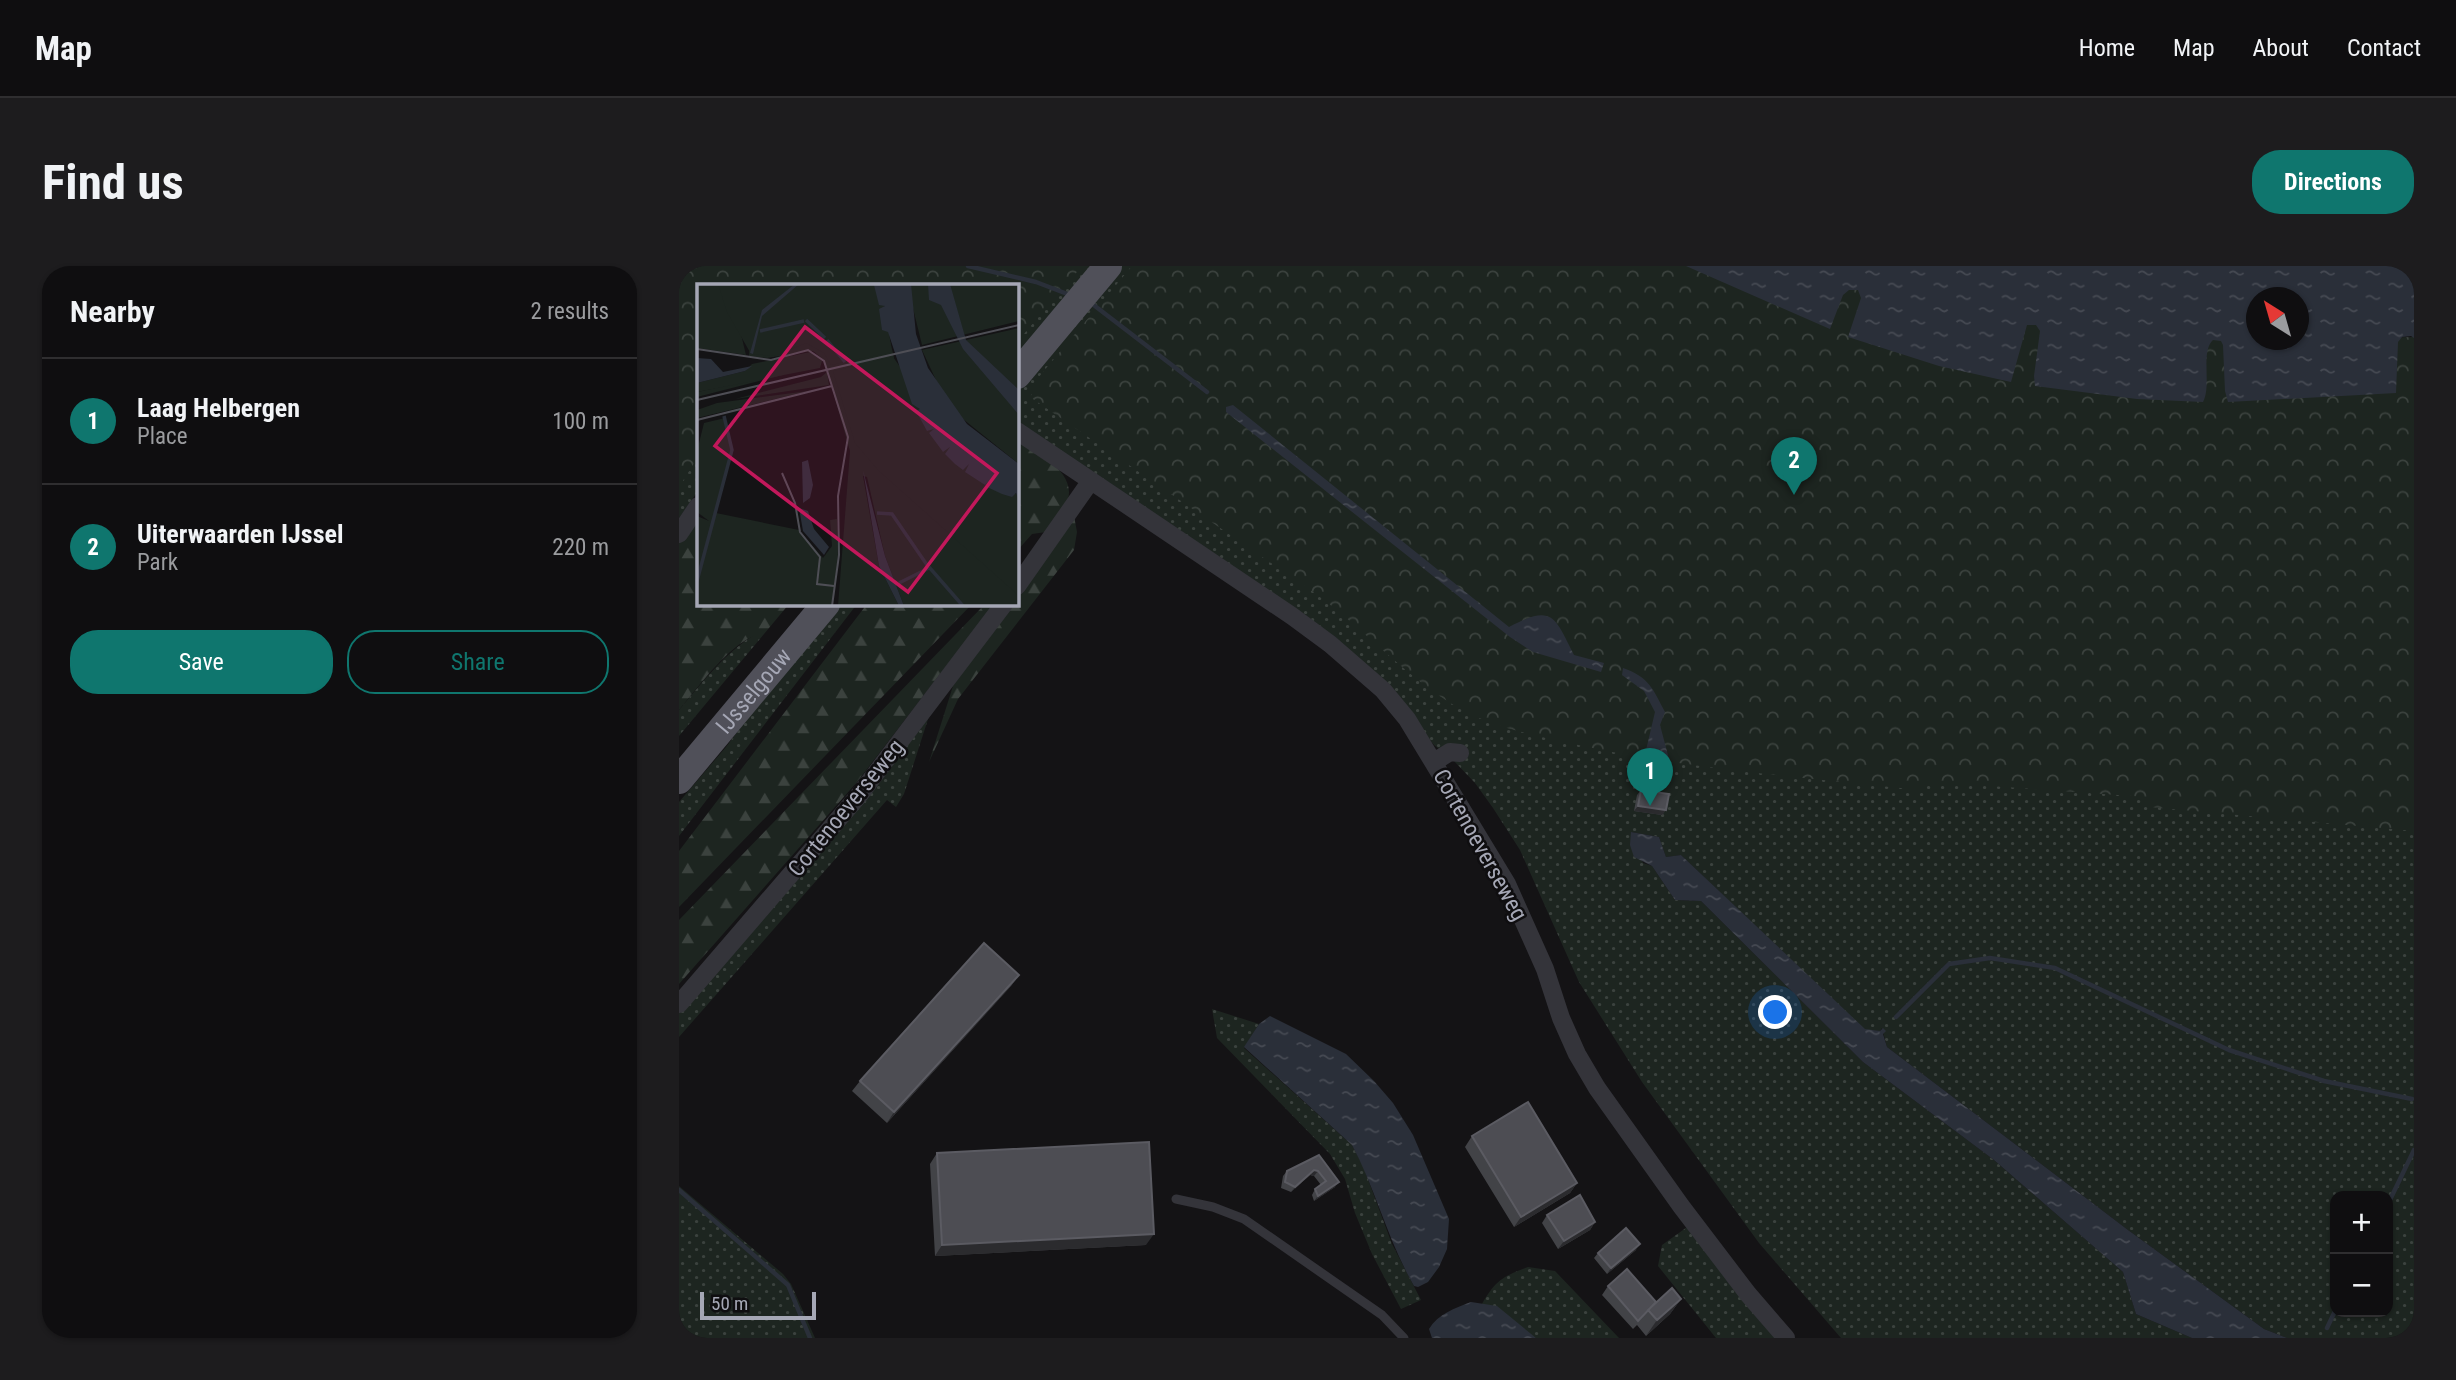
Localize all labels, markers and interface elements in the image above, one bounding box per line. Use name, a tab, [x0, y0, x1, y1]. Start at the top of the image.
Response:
text: Map	[35, 29, 92, 68]
text: Home	[2079, 34, 2135, 62]
text: Map	[2173, 34, 2215, 62]
text: About	[2253, 34, 2309, 62]
text: Contact	[2347, 34, 2421, 62]
button: Directions	[2252, 150, 2414, 214]
text: Find us	[42, 154, 184, 211]
inset map	[697, 284, 1019, 606]
north arrow	[2246, 287, 2309, 350]
text: Nearby	[70, 294, 155, 329]
text: 2 results	[531, 298, 609, 325]
text: Laag Helbergen	[137, 393, 300, 423]
text: 1	[87, 408, 99, 435]
text: 100 m	[552, 408, 609, 435]
text: Place	[137, 423, 187, 450]
pin: 2	[1771, 437, 1817, 495]
text: Uiterwaarden IJssel	[137, 519, 343, 549]
text: 2	[87, 534, 99, 561]
text: 220 m	[552, 534, 609, 561]
text: Park	[137, 549, 178, 576]
button: Save	[70, 630, 333, 694]
button: Share	[347, 630, 609, 694]
street label: IJsselgouw	[710, 643, 797, 739]
street label: Cortenoeverseweg	[782, 734, 910, 882]
pin: 1	[1627, 748, 1673, 806]
street label: Cortenoeverseweg	[1427, 765, 1533, 925]
your location	[1758, 995, 1792, 1029]
map controls	[2330, 1191, 2393, 1317]
button: +	[2330, 1191, 2393, 1254]
button: −	[2330, 1254, 2393, 1317]
scale bar	[700, 1289, 815, 1321]
text: 50 m	[711, 1292, 748, 1315]

